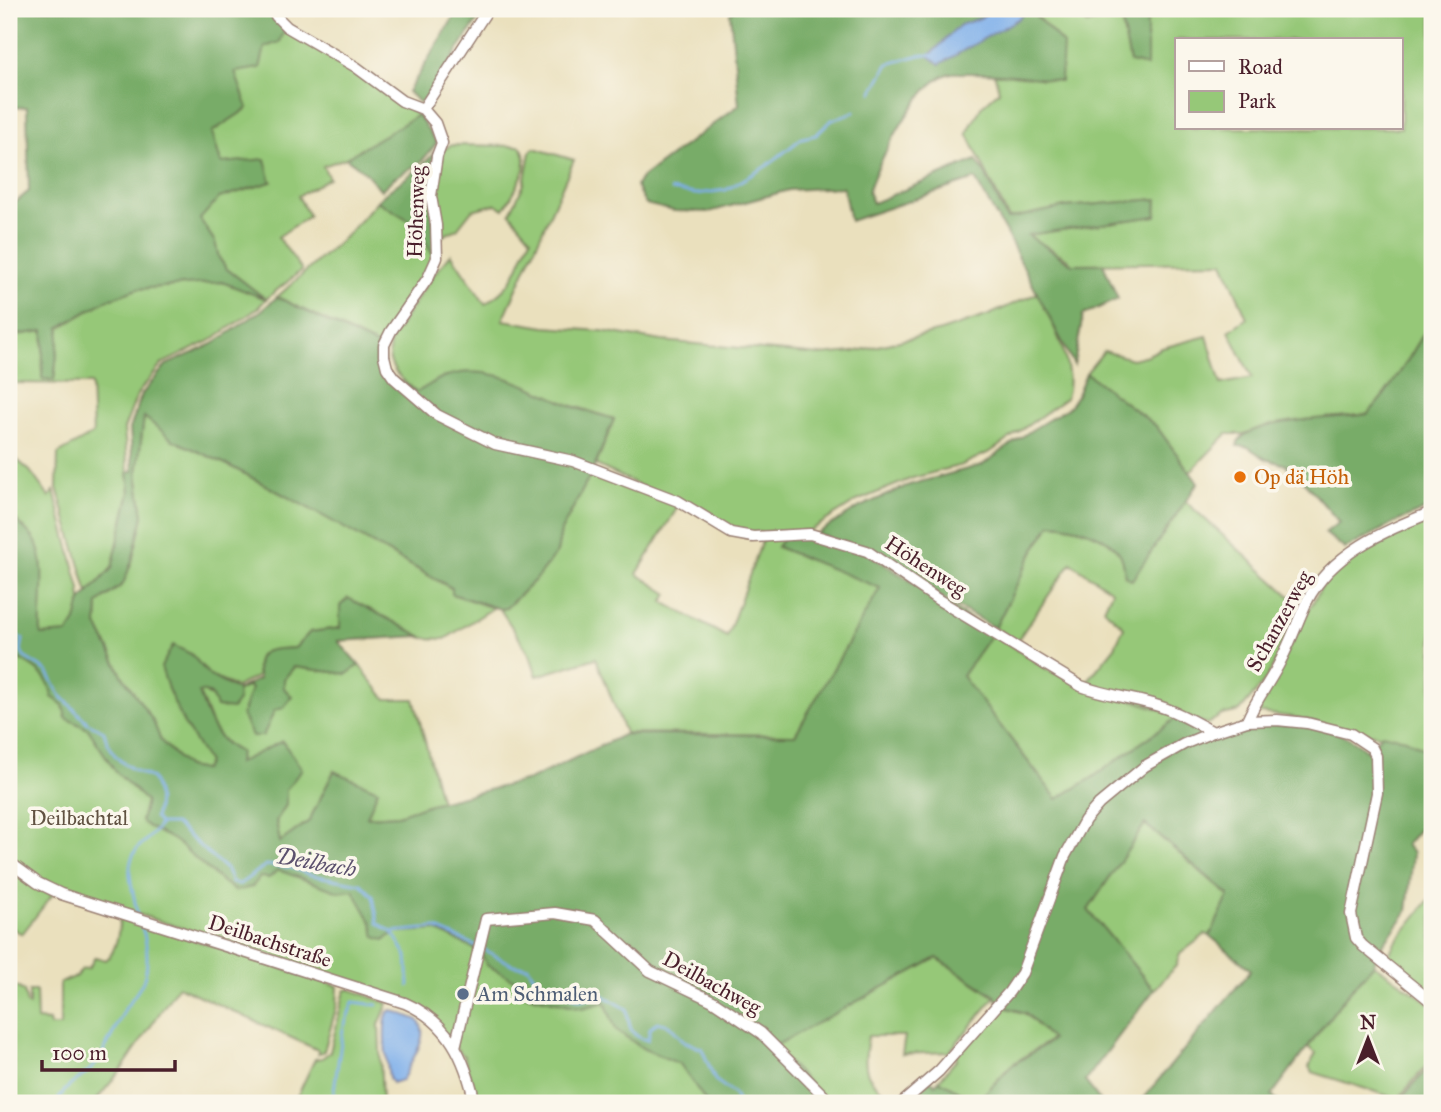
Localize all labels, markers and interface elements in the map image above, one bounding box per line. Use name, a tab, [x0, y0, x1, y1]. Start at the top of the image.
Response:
legend	[1175, 38, 1402, 130]
text: Road	[1238, 54, 1283, 80]
text: Park	[1238, 88, 1276, 114]
street label: Höhenweg	[401, 165, 431, 259]
place label: Op dä Höh	[1254, 464, 1350, 490]
marker: Op dä Höh	[1232, 469, 1248, 485]
street label: Höhenweg	[880, 530, 972, 602]
street label: Schanzerweg	[1241, 566, 1317, 676]
park label: Deilbachtal	[30, 805, 128, 831]
water label: Deilbach	[273, 841, 359, 883]
street label: Deilbachstraße	[205, 909, 335, 973]
street label: Deilbachweg	[658, 945, 766, 1021]
place label: Am Schmalen	[476, 981, 598, 1007]
marker: Am Schmalen	[455, 986, 471, 1002]
north arrow	[1332, 1004, 1402, 1074]
text: N	[1360, 1011, 1376, 1034]
scale bar	[42, 1028, 175, 1072]
text: 100 m	[52, 1040, 107, 1066]

